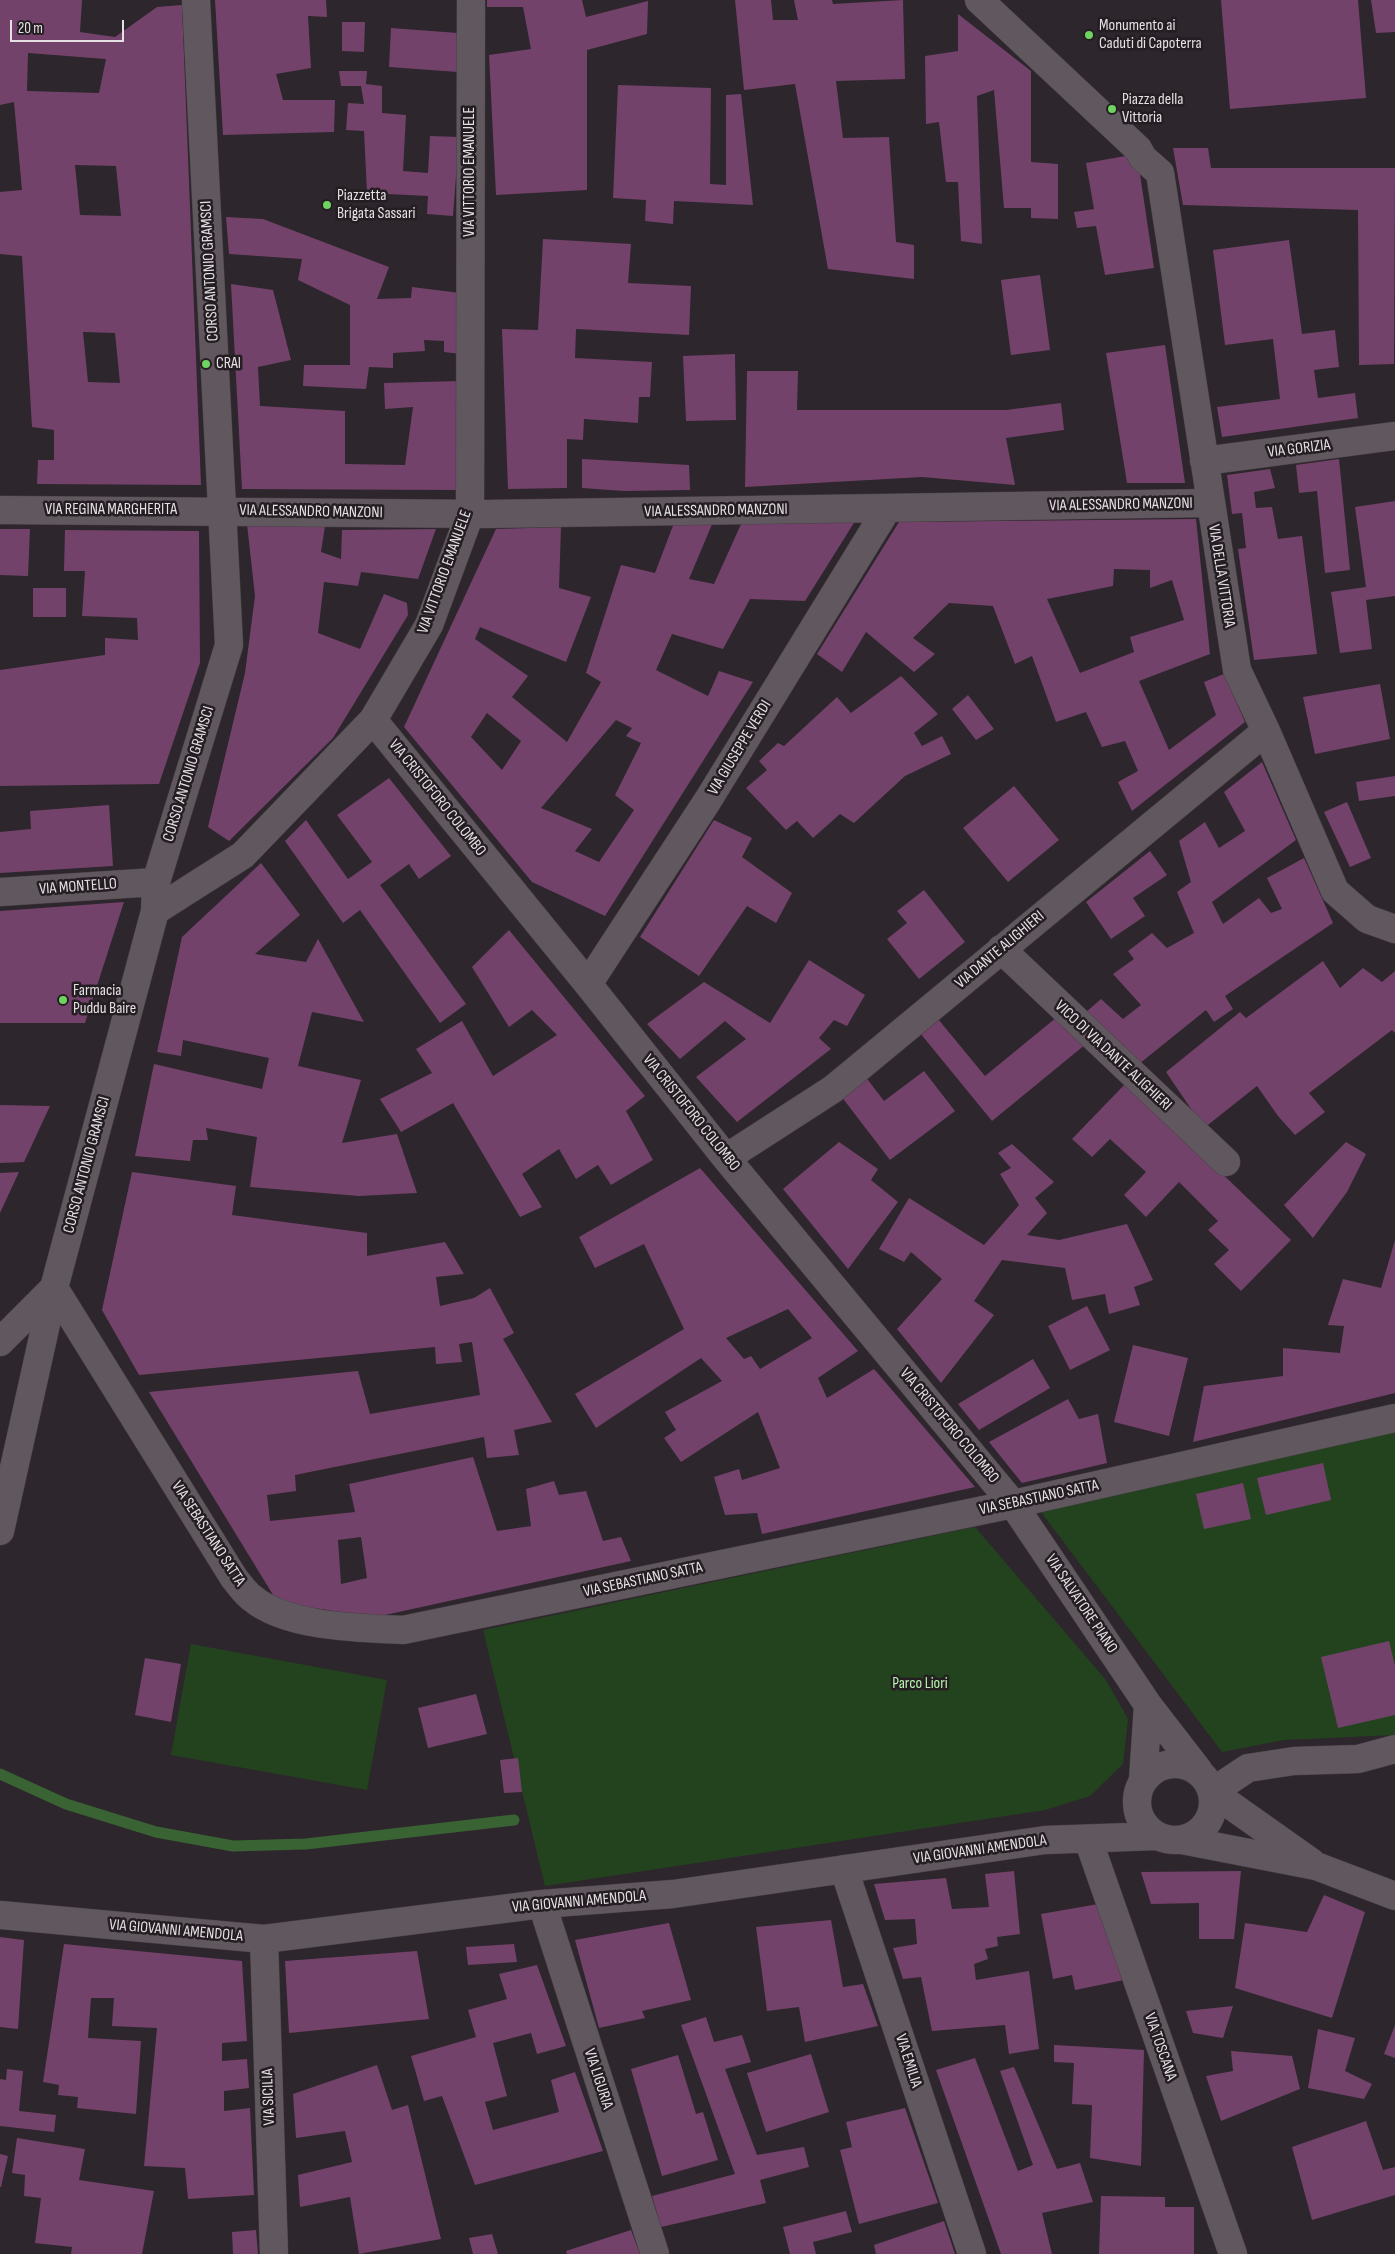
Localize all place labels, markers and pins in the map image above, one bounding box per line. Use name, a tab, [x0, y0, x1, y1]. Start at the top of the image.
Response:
place label: Monumento ai Caduti di Capoterra	[1099, 16, 1202, 54]
marker: Monumento ai Caduti di Capoterra	[1083, 29, 1095, 41]
place label: Piazza della Vittoria	[1122, 90, 1183, 128]
marker: Piazza della Vittoria	[1106, 103, 1118, 115]
place label: Piazzetta Brigata Sassari	[337, 186, 416, 224]
marker: Piazzetta Brigata Sassari	[321, 199, 333, 211]
place label: CRAI	[216, 354, 241, 374]
marker: CRAI	[200, 358, 212, 370]
place label: Farmacia Puddu Baire	[73, 981, 136, 1019]
marker: Farmacia Puddu Baire	[57, 994, 69, 1006]

